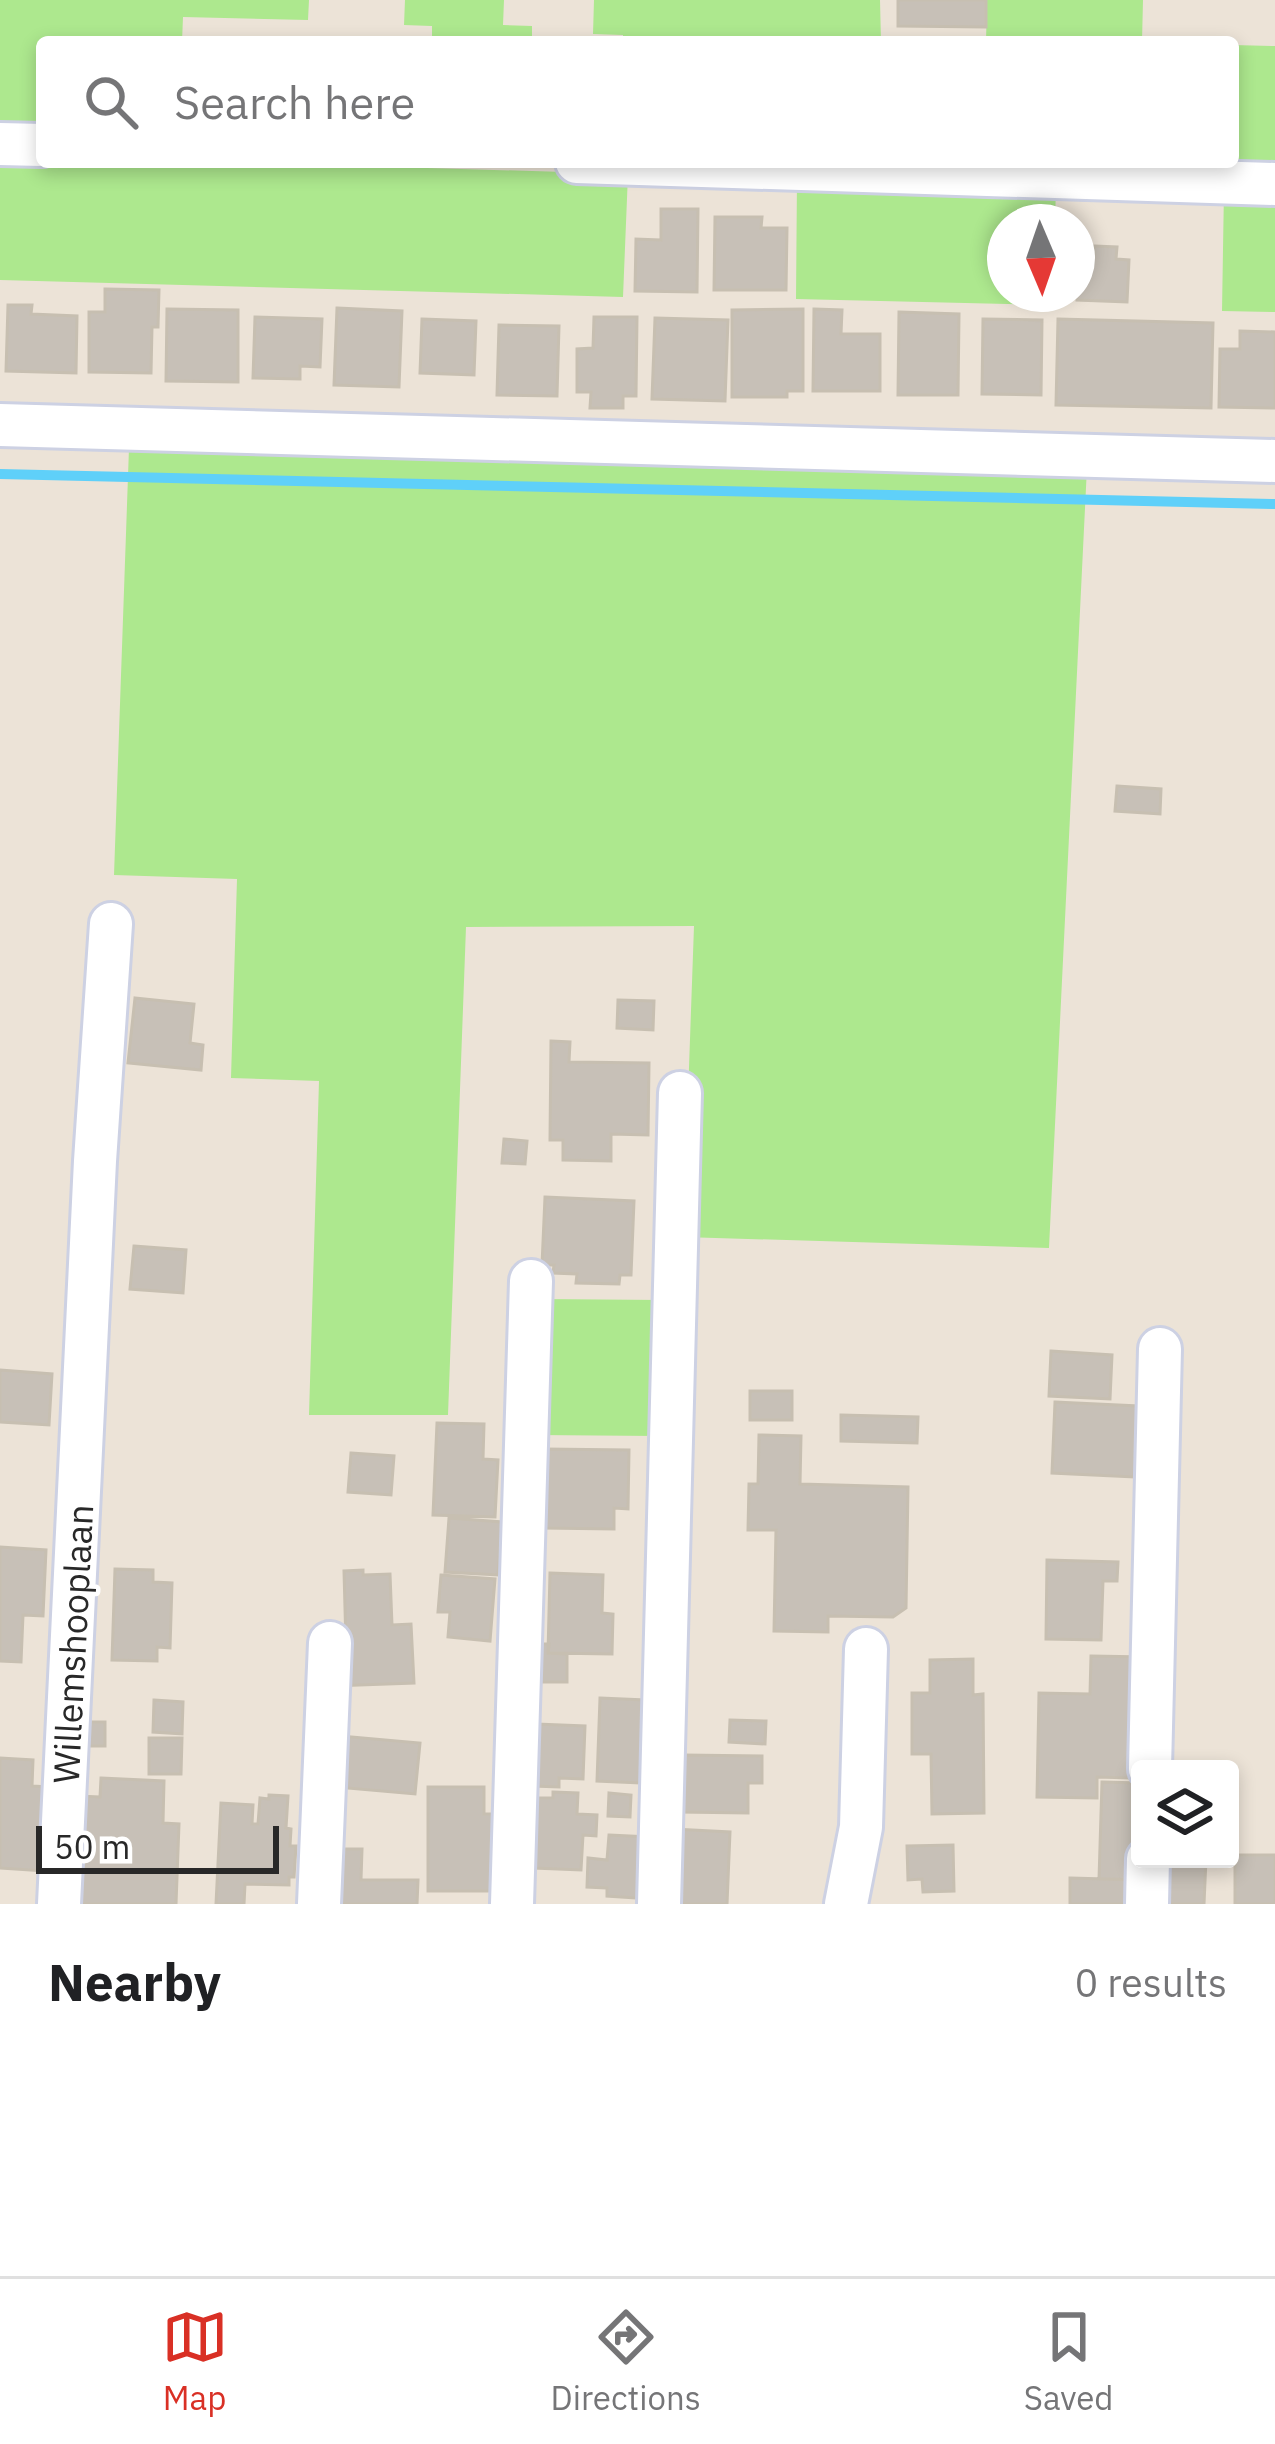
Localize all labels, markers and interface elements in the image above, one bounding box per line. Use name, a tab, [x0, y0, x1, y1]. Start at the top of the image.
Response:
search box	[36, 36, 1239, 168]
icon: search	[78, 69, 144, 135]
text: Search here	[174, 73, 415, 131]
north arrow	[987, 204, 1095, 312]
street label: Willemshooplaan	[42, 1503, 103, 1785]
map controls	[1131, 1760, 1239, 1868]
button: layers	[1131, 1760, 1239, 1868]
scale bar	[36, 1820, 279, 1873]
text: 50 m	[54, 1825, 130, 1868]
text: Nearby	[48, 1949, 221, 2015]
text: 0 results	[1075, 1957, 1227, 2008]
tab: Map	[162, 2304, 228, 2419]
tab: Directions	[551, 2304, 701, 2419]
tab: Saved	[1024, 2304, 1113, 2419]

